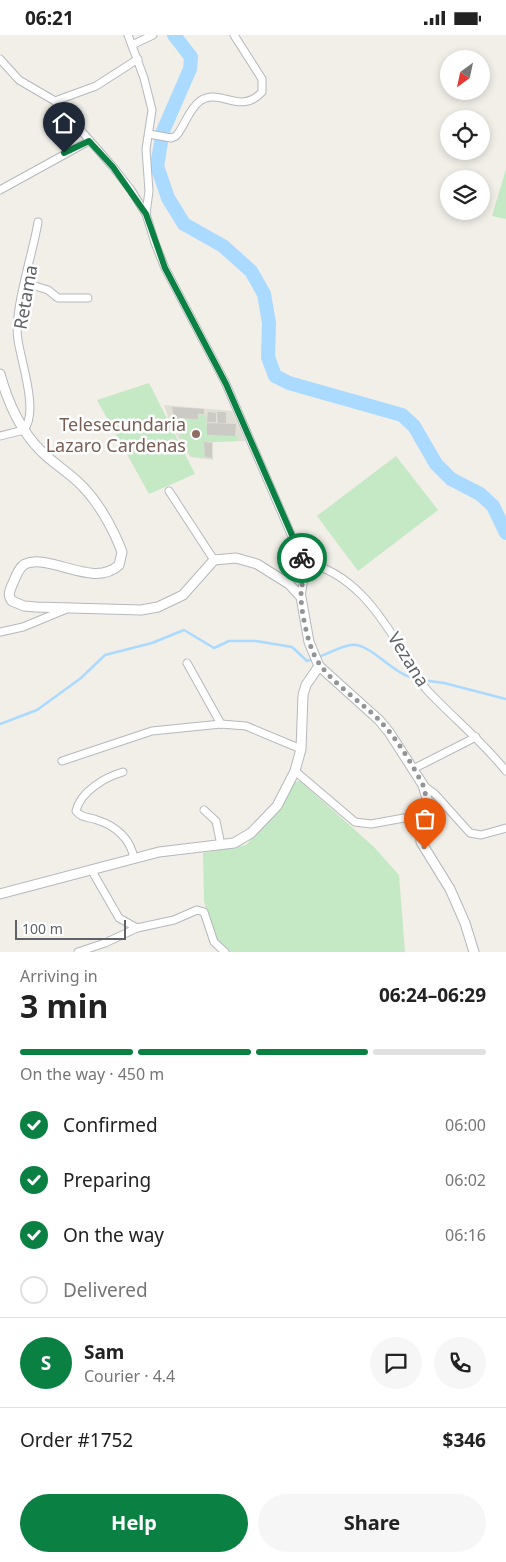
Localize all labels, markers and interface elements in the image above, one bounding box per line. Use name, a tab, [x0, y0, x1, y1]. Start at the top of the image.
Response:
text: 06:21	[25, 5, 74, 31]
north arrow	[440, 50, 490, 100]
map controls	[440, 50, 490, 220]
pin	[43, 102, 85, 153]
icon: home	[50, 109, 78, 137]
button: locate	[440, 110, 490, 160]
button: layers	[440, 170, 490, 220]
street label: Retama	[8, 263, 42, 331]
place label: Telesecundaria Lazaro Cardenas	[46, 412, 186, 457]
marker: Telesecundaria Lazaro Cardenas	[190, 428, 202, 440]
courier	[277, 533, 327, 583]
icon: bike	[288, 544, 316, 572]
street label: Vezana	[383, 627, 435, 691]
pin	[404, 798, 446, 849]
icon: bag	[411, 805, 439, 833]
scale bar	[15, 917, 126, 940]
text: 100 m	[22, 919, 63, 938]
text: Arriving in	[20, 965, 98, 987]
text: 06:24–06:29	[379, 982, 486, 1008]
text: 3 min	[20, 984, 108, 1027]
text: On the way · 450 m	[20, 1063, 164, 1085]
icon: check	[20, 1111, 48, 1139]
text: Confirmed	[63, 1112, 158, 1138]
text: 06:00	[445, 1114, 486, 1136]
icon: check	[20, 1166, 48, 1194]
text: Preparing	[63, 1167, 151, 1193]
text: 06:02	[445, 1169, 486, 1191]
icon: check	[20, 1221, 48, 1249]
text: On the way	[63, 1222, 164, 1248]
text: 06:16	[445, 1224, 486, 1246]
text: Delivered	[63, 1277, 148, 1303]
button: chat	[370, 1337, 422, 1389]
button: phone	[434, 1337, 486, 1389]
text: Sam	[84, 1339, 124, 1365]
text: S	[41, 1350, 51, 1376]
text: Courier · 4.4	[84, 1365, 175, 1387]
text: Order #1752	[20, 1427, 133, 1453]
text: $346	[443, 1427, 486, 1453]
button: Help	[20, 1494, 248, 1552]
button: Share	[258, 1494, 486, 1552]

